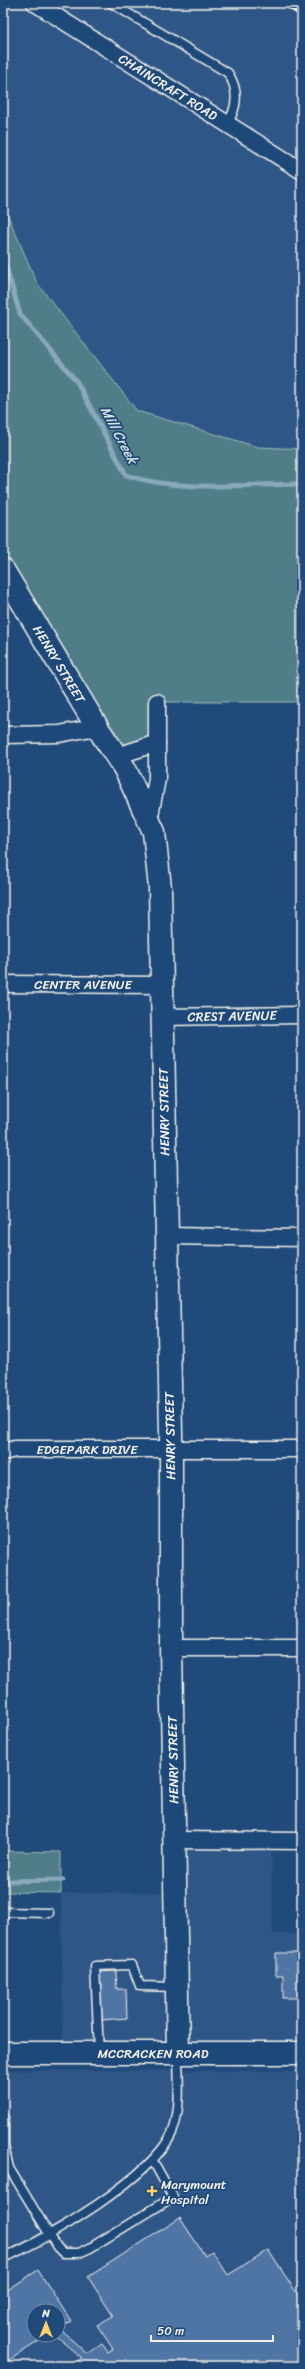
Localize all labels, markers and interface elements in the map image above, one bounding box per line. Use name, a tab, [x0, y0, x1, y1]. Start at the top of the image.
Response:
street label: CHAINCRAFT ROAD	[114, 47, 222, 127]
water label: Mill Creek	[93, 401, 146, 470]
street label: HENRY STREET	[27, 620, 92, 708]
street label: CENTER AVENUE	[34, 973, 133, 996]
street label: CREST AVENUE	[187, 1004, 278, 1028]
street label: HENRY STREET	[152, 1067, 176, 1156]
street label: HENRY STREET	[158, 1391, 182, 1480]
street label: EDGEPARK DRIVE	[36, 1438, 138, 1461]
street label: HENRY STREET	[161, 1715, 185, 1804]
street label: MCCRACKEN ROAD	[97, 2042, 209, 2065]
place label: Marymount Hospital	[161, 2173, 227, 2211]
marker: Marymount Hospital	[146, 2185, 158, 2197]
north arrow	[26, 2303, 66, 2343]
text: N	[41, 2304, 50, 2323]
scale bar	[151, 2317, 273, 2343]
text: 50 m	[157, 2320, 184, 2342]

